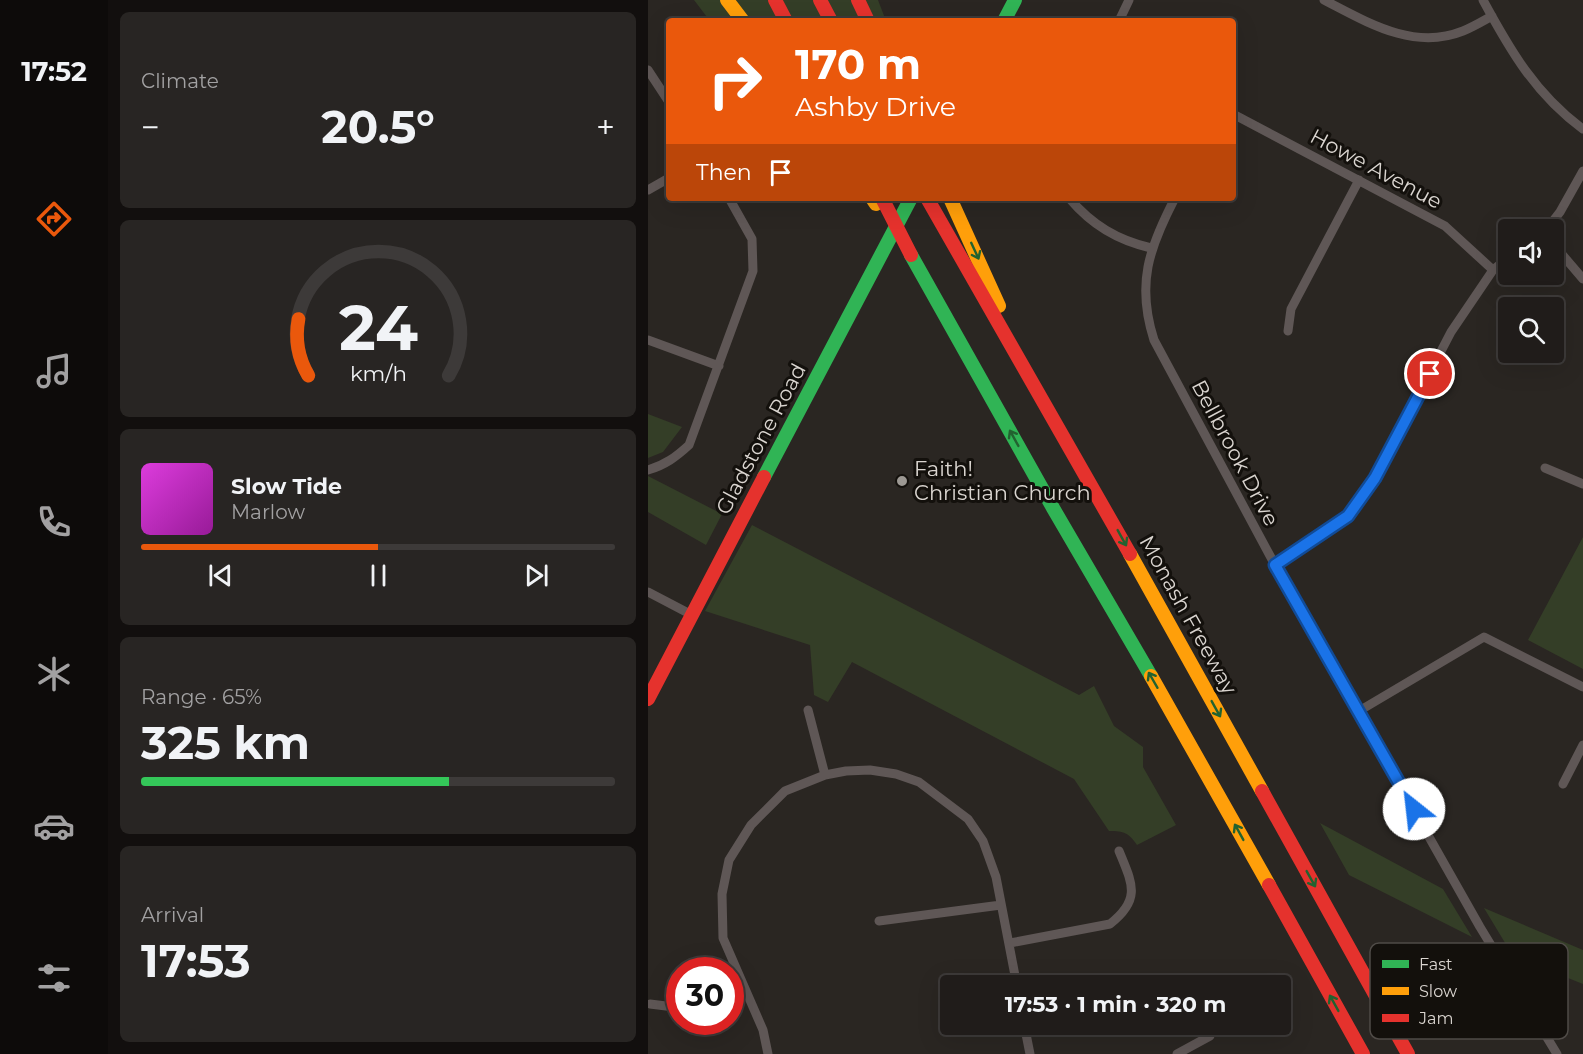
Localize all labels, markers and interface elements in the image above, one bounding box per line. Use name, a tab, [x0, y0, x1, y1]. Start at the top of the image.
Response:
text: 170 m	[795, 38, 921, 90]
icon: right	[696, 42, 774, 120]
text: 17:52	[21, 55, 87, 88]
text: Climate	[141, 69, 219, 93]
text: Ashby Drive	[795, 90, 956, 123]
text: 20.5°	[321, 99, 435, 154]
text: −	[141, 107, 160, 147]
text: +	[596, 107, 615, 147]
street label: Howe Avenue	[1306, 123, 1446, 214]
icon: arrive	[764, 156, 797, 189]
text: Then	[696, 159, 752, 186]
icon: directions	[33, 198, 75, 240]
map controls	[1498, 219, 1564, 363]
button: sound	[1498, 219, 1564, 285]
one-way arrow	[969, 241, 981, 259]
text: 24	[338, 290, 418, 366]
button: search	[1498, 297, 1564, 363]
pin	[1404, 348, 1455, 399]
icon: music	[33, 350, 75, 392]
icon: arrive	[1413, 357, 1446, 390]
street label: Gladstone Road	[710, 359, 811, 519]
text: km/h	[349, 360, 407, 386]
street label: Bellbrook Drive	[1186, 376, 1284, 530]
one-way arrow	[1008, 430, 1020, 447]
place label: Faith! Christian Church	[914, 456, 1091, 505]
text: Slow Tide	[231, 473, 342, 500]
marker: Faith! Christian Church	[895, 474, 909, 488]
text: Marlow	[231, 500, 305, 524]
icon: phone	[33, 501, 75, 543]
one-way arrow	[1116, 529, 1128, 546]
street label: Monash Freeway	[1134, 531, 1243, 699]
icon: previous	[204, 559, 237, 592]
icon: pause	[362, 559, 395, 592]
icon: next	[520, 559, 553, 592]
icon: climate	[33, 653, 75, 695]
one-way arrow	[1147, 672, 1159, 689]
text: Range · 65%	[141, 685, 262, 709]
one-way arrow	[1210, 700, 1222, 717]
text: 325 km	[141, 715, 310, 770]
position arrow	[1382, 777, 1446, 841]
icon: car	[33, 805, 75, 847]
one-way arrow	[1233, 824, 1245, 841]
one-way arrow	[1305, 870, 1317, 887]
text: Arrival	[141, 903, 204, 927]
text: 17:53	[141, 933, 251, 988]
legend	[1370, 943, 1568, 1039]
text: Fast	[1419, 955, 1453, 974]
icon: filters	[33, 957, 75, 999]
speed limit sign: 30	[666, 957, 744, 1035]
text: Slow	[1419, 982, 1457, 1001]
text: 17:53 · 1 min · 320 m	[1005, 991, 1226, 1018]
one-way arrow	[1328, 995, 1340, 1012]
text: Jam	[1418, 1009, 1453, 1028]

